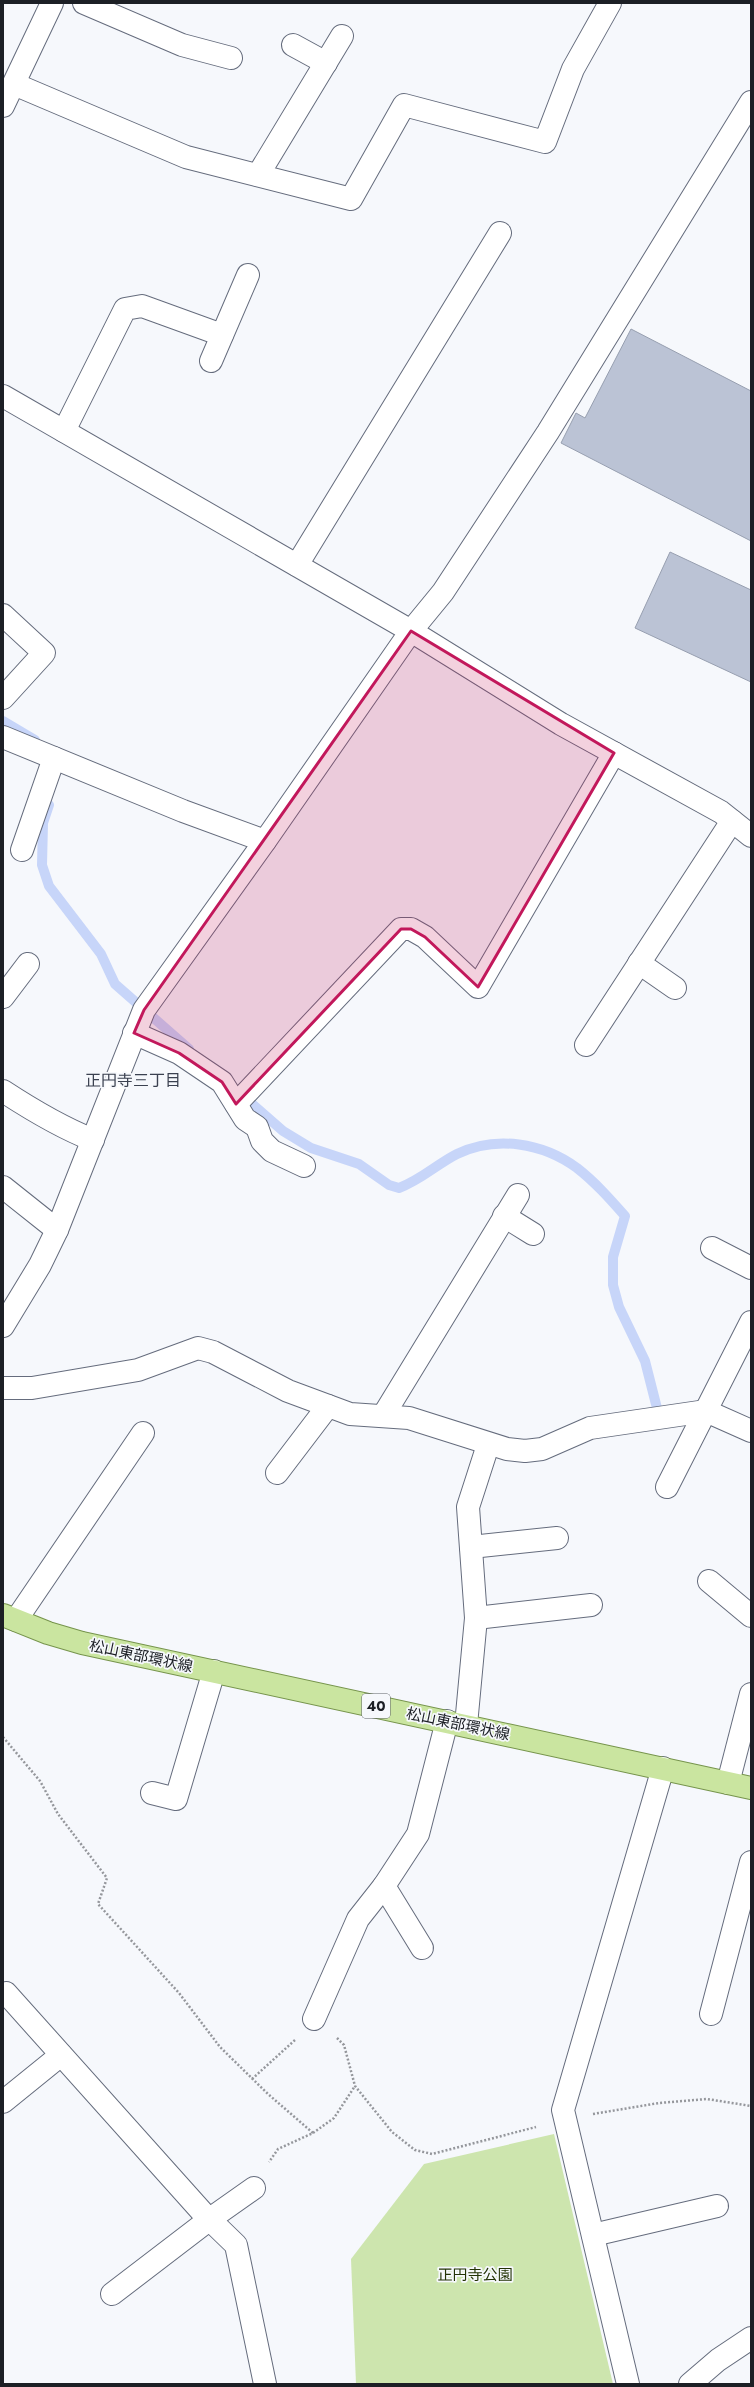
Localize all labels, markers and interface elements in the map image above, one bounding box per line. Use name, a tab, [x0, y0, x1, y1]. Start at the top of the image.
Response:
district label: 正円寺三丁目	[85, 1069, 181, 1092]
street label: 松山東部環状線	[87, 1634, 195, 1678]
road number: 40	[362, 1694, 390, 1718]
street label: 松山東部環状線	[404, 1702, 512, 1746]
park label: 正円寺公園	[437, 2264, 513, 2286]

